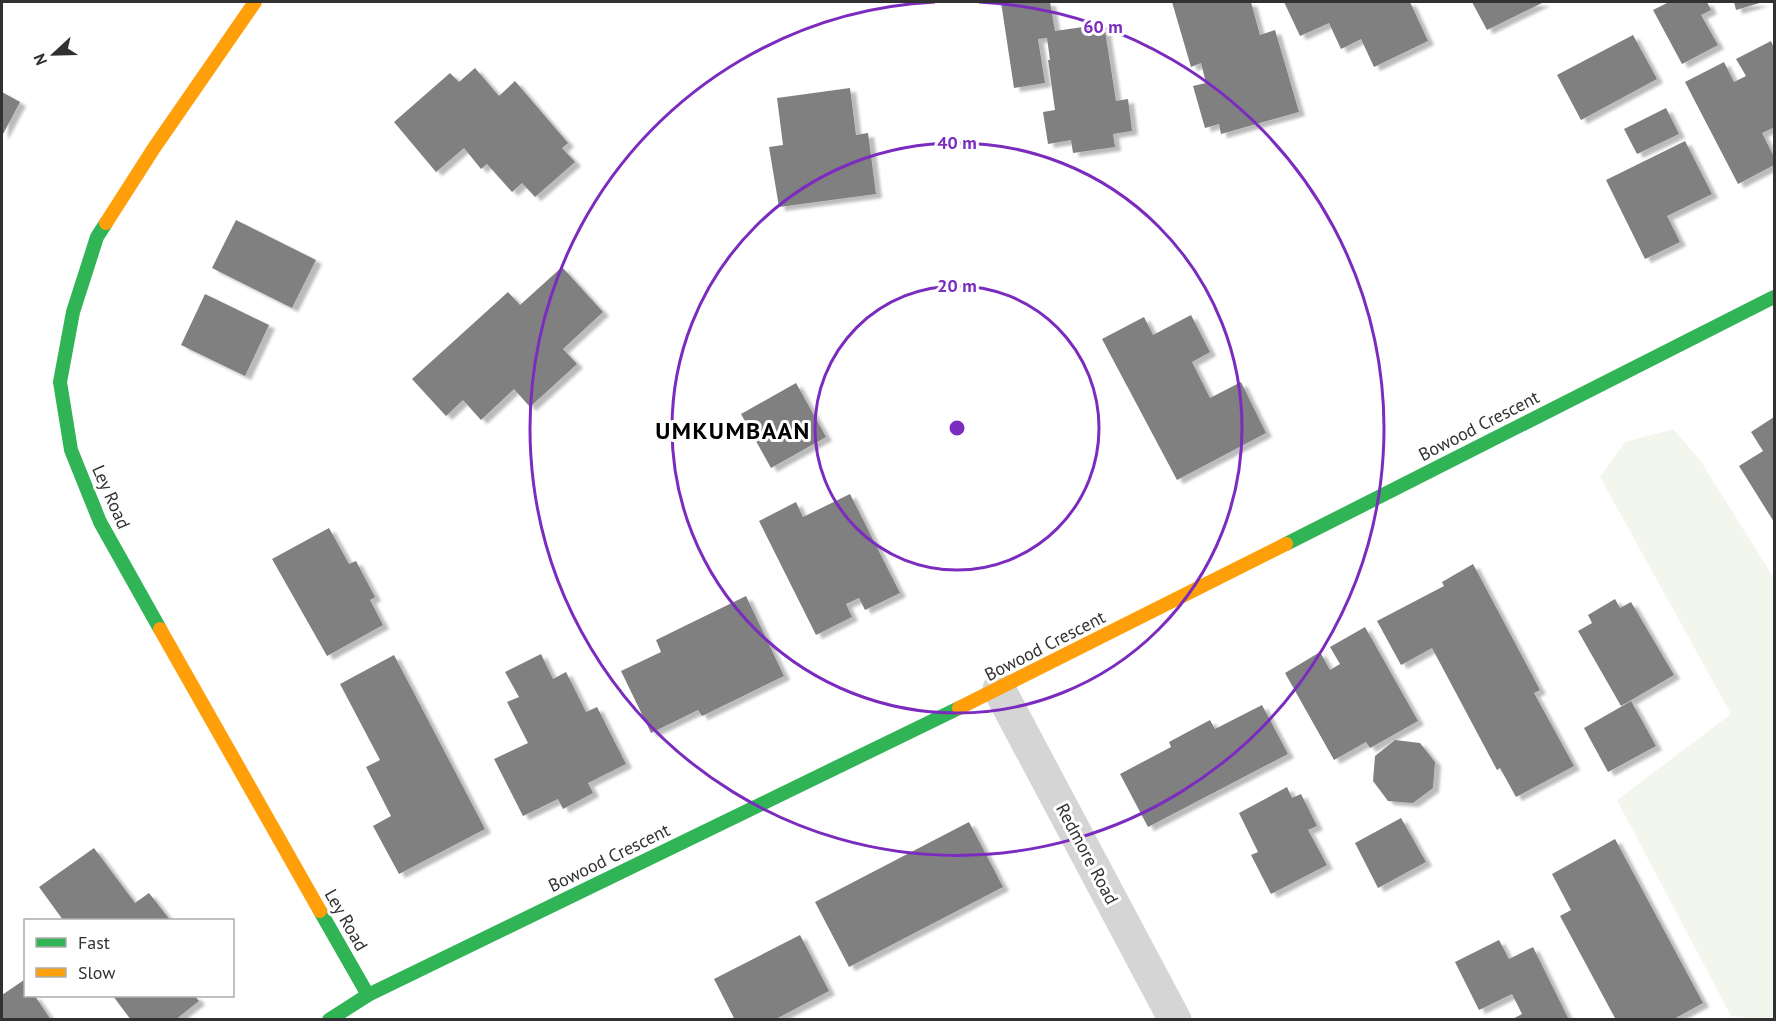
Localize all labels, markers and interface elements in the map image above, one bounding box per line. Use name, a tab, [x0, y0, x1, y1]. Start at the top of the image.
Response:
text: 60 m	[1083, 15, 1123, 38]
north arrow	[24, 24, 84, 84]
text: N	[29, 51, 51, 68]
text: 40 m	[937, 131, 977, 154]
text: 20 m	[937, 274, 977, 297]
street label: Bowood Crescent	[1415, 385, 1543, 466]
district label: UMKUMBAAN	[655, 415, 811, 446]
centre of rings	[947, 418, 967, 438]
street label: Ley Road	[87, 461, 136, 532]
street label: Bowood Crescent	[981, 605, 1109, 686]
street label: Redmore Road	[1051, 799, 1124, 908]
street label: Bowood Crescent	[544, 818, 673, 897]
street label: Ley Road	[320, 885, 373, 955]
legend	[24, 919, 234, 997]
text: Fast	[78, 931, 110, 954]
text: Slow	[78, 961, 116, 984]

